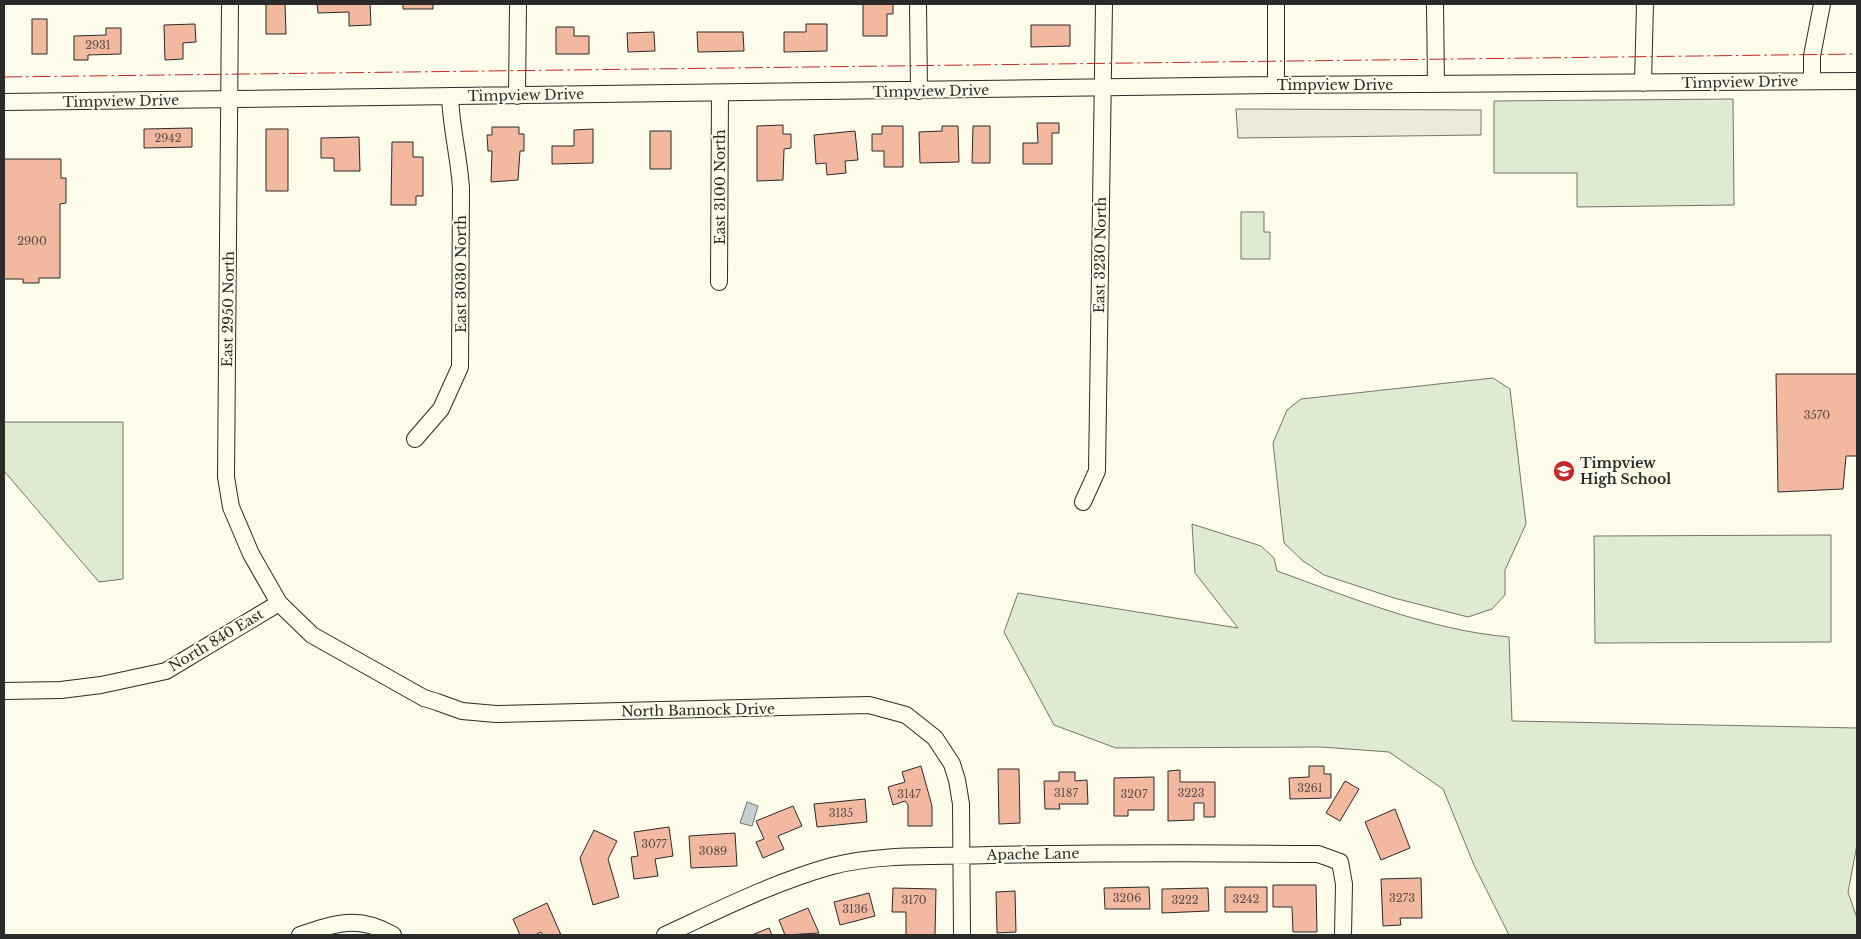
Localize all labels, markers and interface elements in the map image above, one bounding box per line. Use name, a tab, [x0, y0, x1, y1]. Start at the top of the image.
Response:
house number: 2931	[85, 38, 111, 52]
street label: Timpview Drive	[1682, 72, 1798, 92]
street label: Timpview Drive	[1277, 76, 1393, 94]
street label: Timpview Drive	[873, 81, 989, 101]
street label: Timpview Drive	[468, 85, 584, 105]
street label: Timpview Drive	[63, 91, 179, 111]
street label: East 3100 North	[711, 129, 729, 245]
house number: 2942	[154, 131, 182, 145]
street label: East 3230 North	[1090, 196, 1110, 313]
street label: East 3030 North	[452, 215, 470, 333]
house number: 2900	[17, 234, 47, 248]
street label: East 2950 North	[218, 250, 238, 367]
house number: 3570	[1804, 408, 1830, 422]
place label: Timpview High School	[1580, 454, 1671, 488]
school or university icon: Timpview High School	[1552, 459, 1576, 483]
street label: North 840 East	[165, 604, 267, 675]
street label: North Bannock Drive	[621, 700, 775, 720]
house number: 3261	[1297, 781, 1323, 795]
house number: 3187	[1054, 786, 1078, 800]
house number: 3223	[1177, 786, 1205, 800]
house number: 3147	[897, 787, 921, 801]
house number: 3207	[1121, 787, 1148, 801]
house number: 3135	[829, 806, 853, 820]
house number: 3077	[641, 837, 667, 851]
house number: 3089	[699, 844, 727, 858]
street label: Apache Lane	[985, 844, 1080, 864]
house number: 3206	[1113, 891, 1141, 905]
house number: 3273	[1389, 891, 1415, 905]
house number: 3242	[1233, 892, 1260, 906]
house number: 3170	[901, 893, 927, 907]
house number: 3222	[1171, 893, 1199, 907]
house number: 3136	[842, 902, 868, 916]

